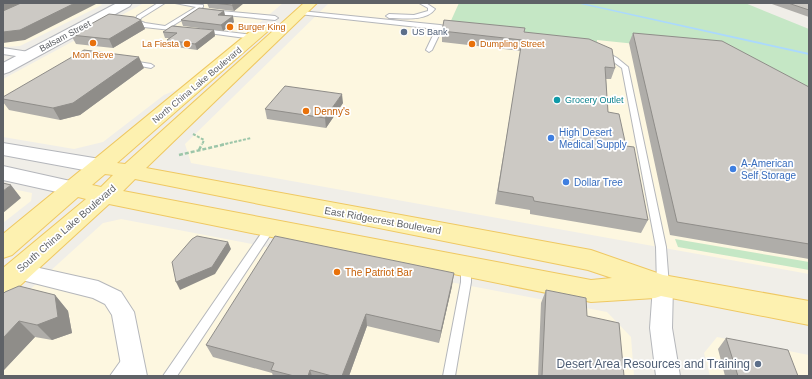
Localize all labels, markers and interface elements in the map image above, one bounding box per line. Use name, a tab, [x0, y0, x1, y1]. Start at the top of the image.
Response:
street label: Balsam Street	[38, 18, 93, 54]
marker: Burger King	[225, 22, 235, 32]
place label: Burger King	[238, 22, 286, 32]
marker: US Bank	[399, 27, 409, 37]
place label: US Bank	[412, 27, 448, 37]
marker: Mon Reve	[88, 38, 98, 48]
place label: La Fiesta	[142, 39, 179, 49]
marker: La Fiesta	[182, 39, 192, 49]
marker: Dumpling Street	[467, 39, 477, 49]
place label: Dumpling Street	[480, 39, 545, 49]
street label: North China Lake Boulevard	[150, 45, 244, 125]
place label: Mon Reve	[72, 50, 114, 60]
marker: Grocery Outlet	[552, 95, 562, 105]
place label: Grocery Outlet	[565, 95, 624, 105]
marker: Denny's	[301, 106, 311, 116]
place label: Denny's	[314, 106, 350, 117]
place label: High Desert Medical Supply	[559, 127, 627, 150]
marker: High Desert Medical Supply	[546, 133, 556, 143]
place label: A-American Self Storage	[741, 158, 796, 181]
marker: A-American Self Storage	[728, 164, 738, 174]
marker: Dollar Tree	[561, 177, 571, 187]
place label: Dollar Tree	[574, 177, 623, 188]
street label: South China Lake Boulevard	[15, 182, 118, 274]
street label: East Ridgecrest Boulevard	[324, 205, 442, 236]
marker: The Patriot Bar	[332, 267, 342, 277]
place label: The Patriot Bar	[345, 267, 413, 278]
place label: Desert Area Resources and Training	[557, 357, 750, 371]
marker: Desert Area Resources and Training	[753, 359, 763, 369]

